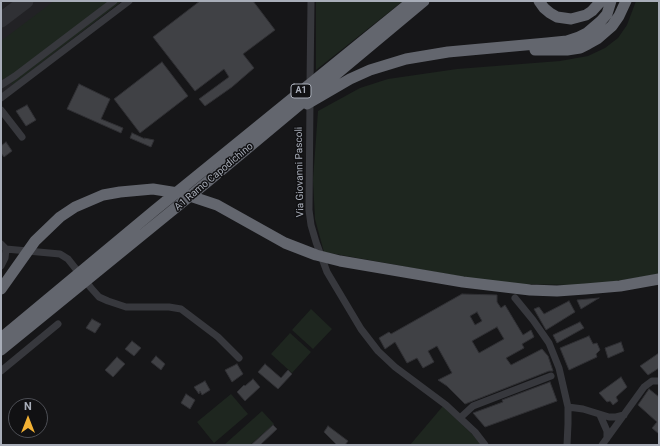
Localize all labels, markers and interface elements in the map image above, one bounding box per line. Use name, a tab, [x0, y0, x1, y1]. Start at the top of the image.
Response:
road number: A1	[291, 84, 311, 98]
street label: Via Giovanni Pascoli	[293, 127, 307, 217]
street label: A1 Ramo Capodichino	[172, 141, 256, 213]
north arrow	[8, 398, 48, 438]
text: N	[24, 400, 32, 413]

